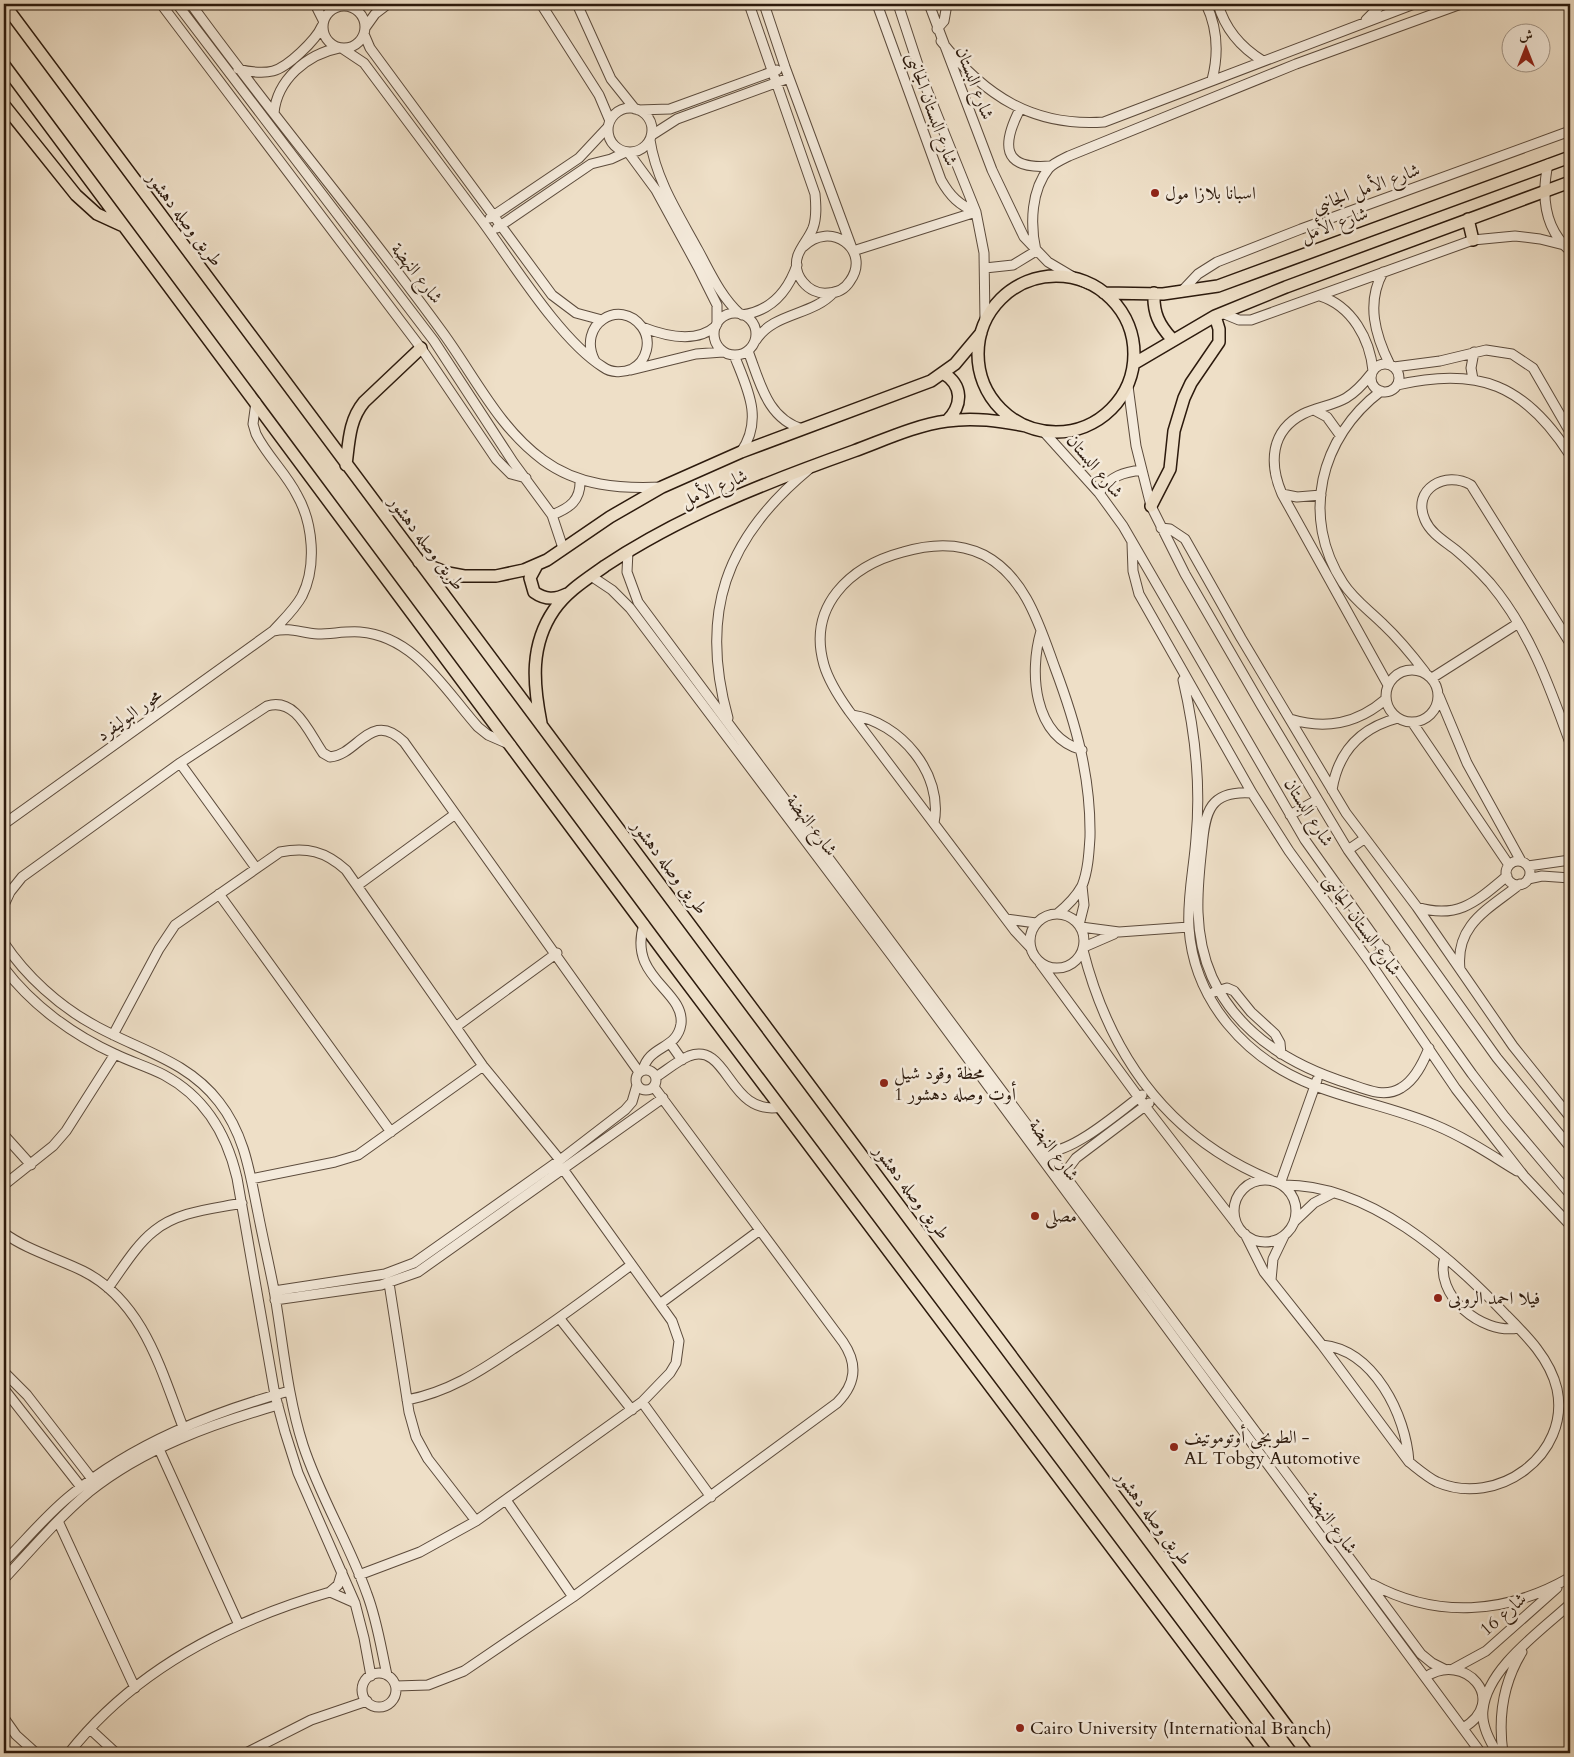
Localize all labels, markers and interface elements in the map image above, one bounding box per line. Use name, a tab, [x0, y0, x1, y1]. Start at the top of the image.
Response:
north arrow	[1502, 22, 1552, 72]
text: ش	[1519, 26, 1533, 45]
street label: شارع البستان	[947, 43, 1000, 124]
street label: شارع البستان الجانبى	[898, 49, 964, 170]
street label: شارع الأمل الجانبي	[1309, 157, 1424, 222]
street label: طريق وصله دهشور	[139, 165, 229, 272]
place label: اسبانا بلازا مول	[1165, 181, 1256, 206]
marker: اسبانا بلازا مول	[1149, 187, 1161, 199]
street label: شارع الأمل	[1297, 200, 1372, 250]
street label: شارع النهضة	[383, 238, 448, 310]
street label: شارع البستان	[1059, 429, 1129, 505]
street label: شارع الأمل	[677, 462, 752, 516]
street label: طريق وصله دهشور	[381, 489, 471, 596]
street label: محور البوليفرد	[91, 683, 167, 748]
street label: شارع البستان	[1276, 773, 1339, 852]
street label: شارع النهضة	[779, 789, 843, 862]
street label: طريق وصله دهشور	[624, 813, 714, 920]
street label: شارع البستان الجانبى	[1315, 870, 1407, 982]
place label: محطة وقود شيل أوت وصله دهشور 1	[894, 1061, 1017, 1107]
marker: محطة وقود شيل أوت وصله دهشور 1	[878, 1077, 890, 1089]
street label: شارع النهضة	[1021, 1114, 1085, 1188]
street label: طريق وصله دهشور	[866, 1138, 956, 1245]
place label: مصلى	[1045, 1204, 1077, 1229]
marker: مصلى	[1029, 1210, 1041, 1222]
place label: فيلا احمد الروبى	[1448, 1286, 1540, 1311]
marker: فيلا احمد الروبى	[1432, 1292, 1444, 1304]
place label: الطوبجى أوتوموتيف - AL Tobgy Automotive	[1184, 1424, 1361, 1471]
marker: الطوبجى أوتوموتيف - AL Tobgy Automotive	[1168, 1441, 1180, 1453]
street label: طريق وصله دهشور	[1108, 1464, 1198, 1571]
street label: شارع النهضة	[1299, 1487, 1363, 1560]
street label: شارع 16	[1475, 1587, 1533, 1643]
place label: Cairo University (International Branch)	[1030, 1716, 1332, 1741]
marker: Cairo University (International Branch)	[1014, 1722, 1026, 1734]

